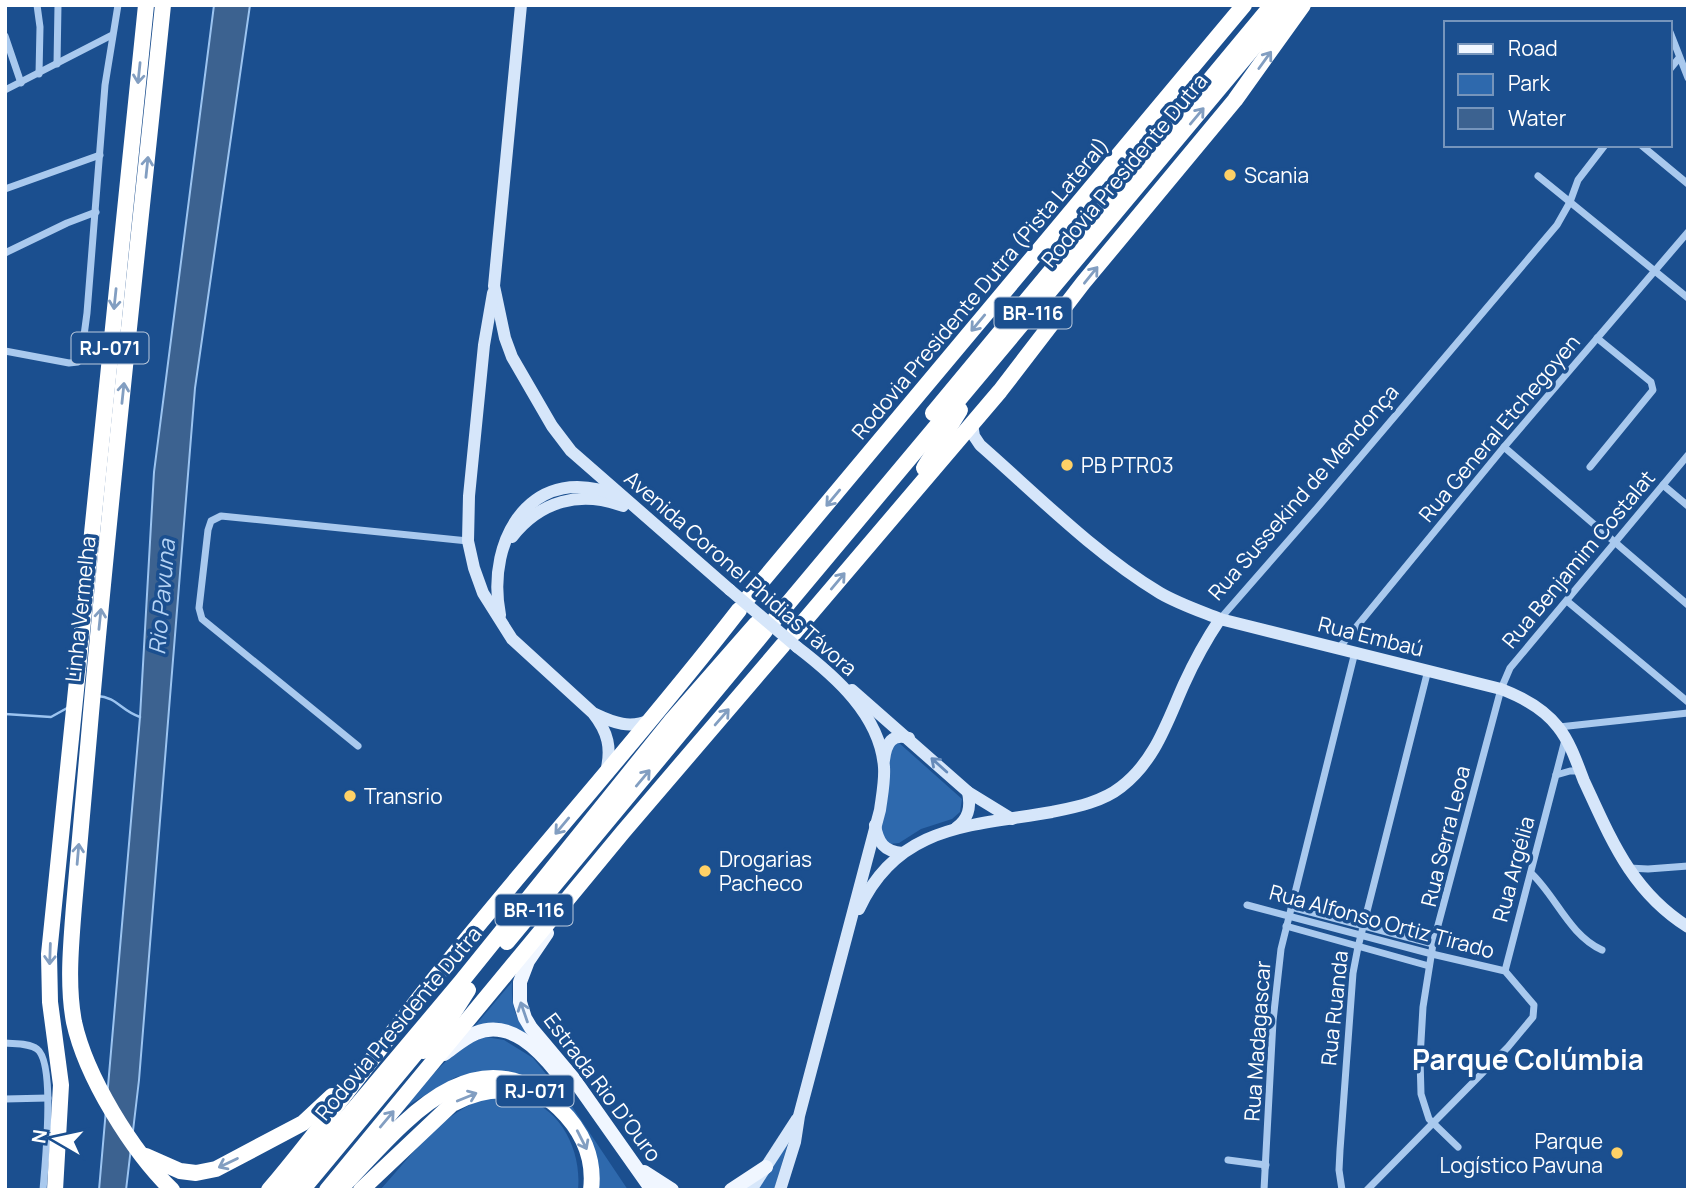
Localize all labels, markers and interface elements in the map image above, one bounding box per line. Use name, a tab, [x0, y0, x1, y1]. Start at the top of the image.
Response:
legend	[1444, 21, 1672, 147]
text: Road	[1508, 34, 1558, 62]
one-way arrow	[1258, 51, 1272, 70]
one-way arrow	[132, 61, 145, 84]
street label: Rodovia Presidente Dutra	[1035, 67, 1213, 273]
text: Park	[1508, 69, 1550, 97]
text: Water	[1508, 104, 1567, 132]
one-way arrow	[1188, 107, 1204, 125]
street label: Rodovia Presidente Dutra (Pista Lateral)	[845, 131, 1115, 445]
one-way arrow	[140, 156, 153, 179]
place label: Scania	[1244, 161, 1309, 189]
marker: Scania	[1222, 167, 1238, 183]
one-way arrow	[1083, 266, 1098, 284]
one-way arrow	[109, 288, 122, 310]
road number: BR-116	[995, 298, 1072, 328]
one-way arrow	[970, 314, 986, 332]
street label: Rua General Etchegoyen	[1412, 328, 1586, 528]
road number: RJ-071	[72, 332, 148, 364]
street label: Rua Sussekind de Mendonça	[1202, 378, 1404, 606]
one-way arrow	[117, 382, 130, 405]
place label: PB PTR03	[1081, 451, 1174, 479]
marker: PB PTR03	[1059, 457, 1075, 473]
street label: Avenida Coronel Phidias Távora	[619, 464, 863, 682]
street label: Rua Benjamim Costalat	[1495, 464, 1661, 654]
one-way arrow	[825, 489, 841, 507]
street label: Linha Vermelha	[58, 535, 102, 683]
water label: Rio Pavuna	[140, 537, 182, 656]
one-way arrow	[830, 572, 846, 590]
one-way arrow	[94, 609, 107, 631]
street label: Rua Embaú	[1315, 609, 1427, 663]
one-way arrow	[714, 708, 730, 726]
one-way arrow	[931, 756, 948, 773]
street label: Rua Serra Leoa	[1414, 763, 1476, 909]
one-way arrow	[635, 770, 650, 788]
place label: Transrio	[364, 782, 443, 810]
marker: Transrio	[342, 788, 358, 804]
street label: Rua Argélia	[1485, 813, 1541, 925]
one-way arrow	[555, 817, 570, 835]
one-way arrow	[72, 843, 85, 866]
place label: Drogarias Pacheco	[719, 845, 812, 897]
marker: Drogarias Pacheco	[697, 863, 713, 879]
street label: Rua Alfonso Ortiz Tirado	[1266, 877, 1498, 965]
road number: BR-116	[496, 894, 572, 926]
street label: Rodovia Presidente Dutra	[309, 920, 487, 1126]
one-way arrow	[43, 942, 56, 965]
street label: Rua Ruanda	[1314, 949, 1354, 1067]
street label: Rua Madagascar	[1237, 959, 1277, 1122]
one-way arrow	[517, 1001, 529, 1023]
street label: Estrada Rio D'Ouro	[538, 1007, 668, 1167]
district label: Parque Colúmbia	[1412, 1040, 1644, 1078]
road number: RJ-071	[496, 1076, 574, 1106]
one-way arrow	[455, 1090, 477, 1103]
north arrow	[21, 1104, 91, 1174]
one-way arrow	[379, 1110, 395, 1128]
place label: Parque Logístico Pavuna	[1440, 1127, 1603, 1179]
text: N	[25, 1128, 53, 1145]
one-way arrow	[576, 1129, 590, 1150]
marker: Parque Logístico Pavuna	[1609, 1145, 1625, 1161]
one-way arrow	[218, 1157, 239, 1170]

